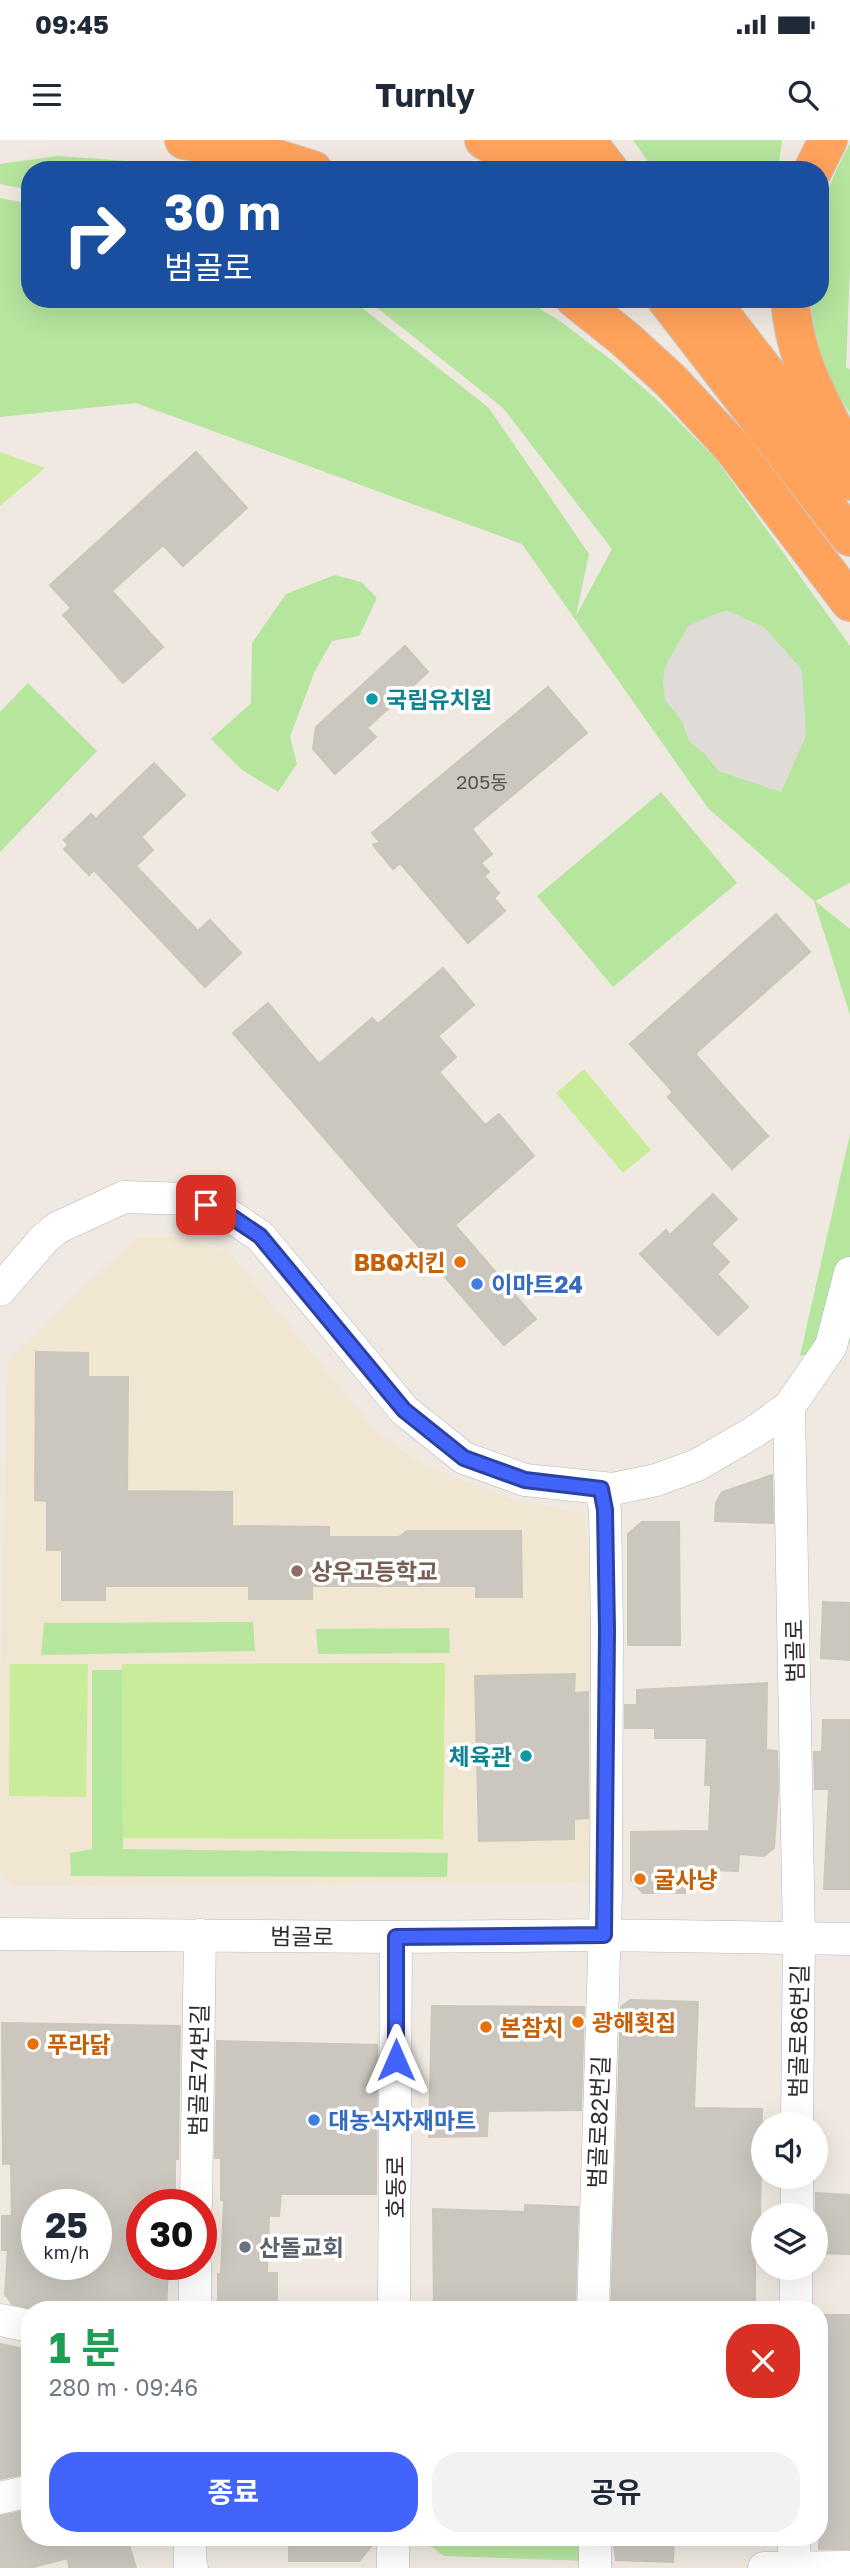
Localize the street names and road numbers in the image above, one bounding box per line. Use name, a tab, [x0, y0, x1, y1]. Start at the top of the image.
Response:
street label: 범골로	[779, 1619, 809, 1683]
street label: 범골로	[270, 1921, 334, 1951]
street label: 범골로86번길	[783, 1964, 813, 2098]
street label: 범골로74번길	[183, 2004, 213, 2136]
street label: 범골로82번길	[582, 2055, 614, 2189]
street label: 호동로	[381, 2155, 409, 2219]

